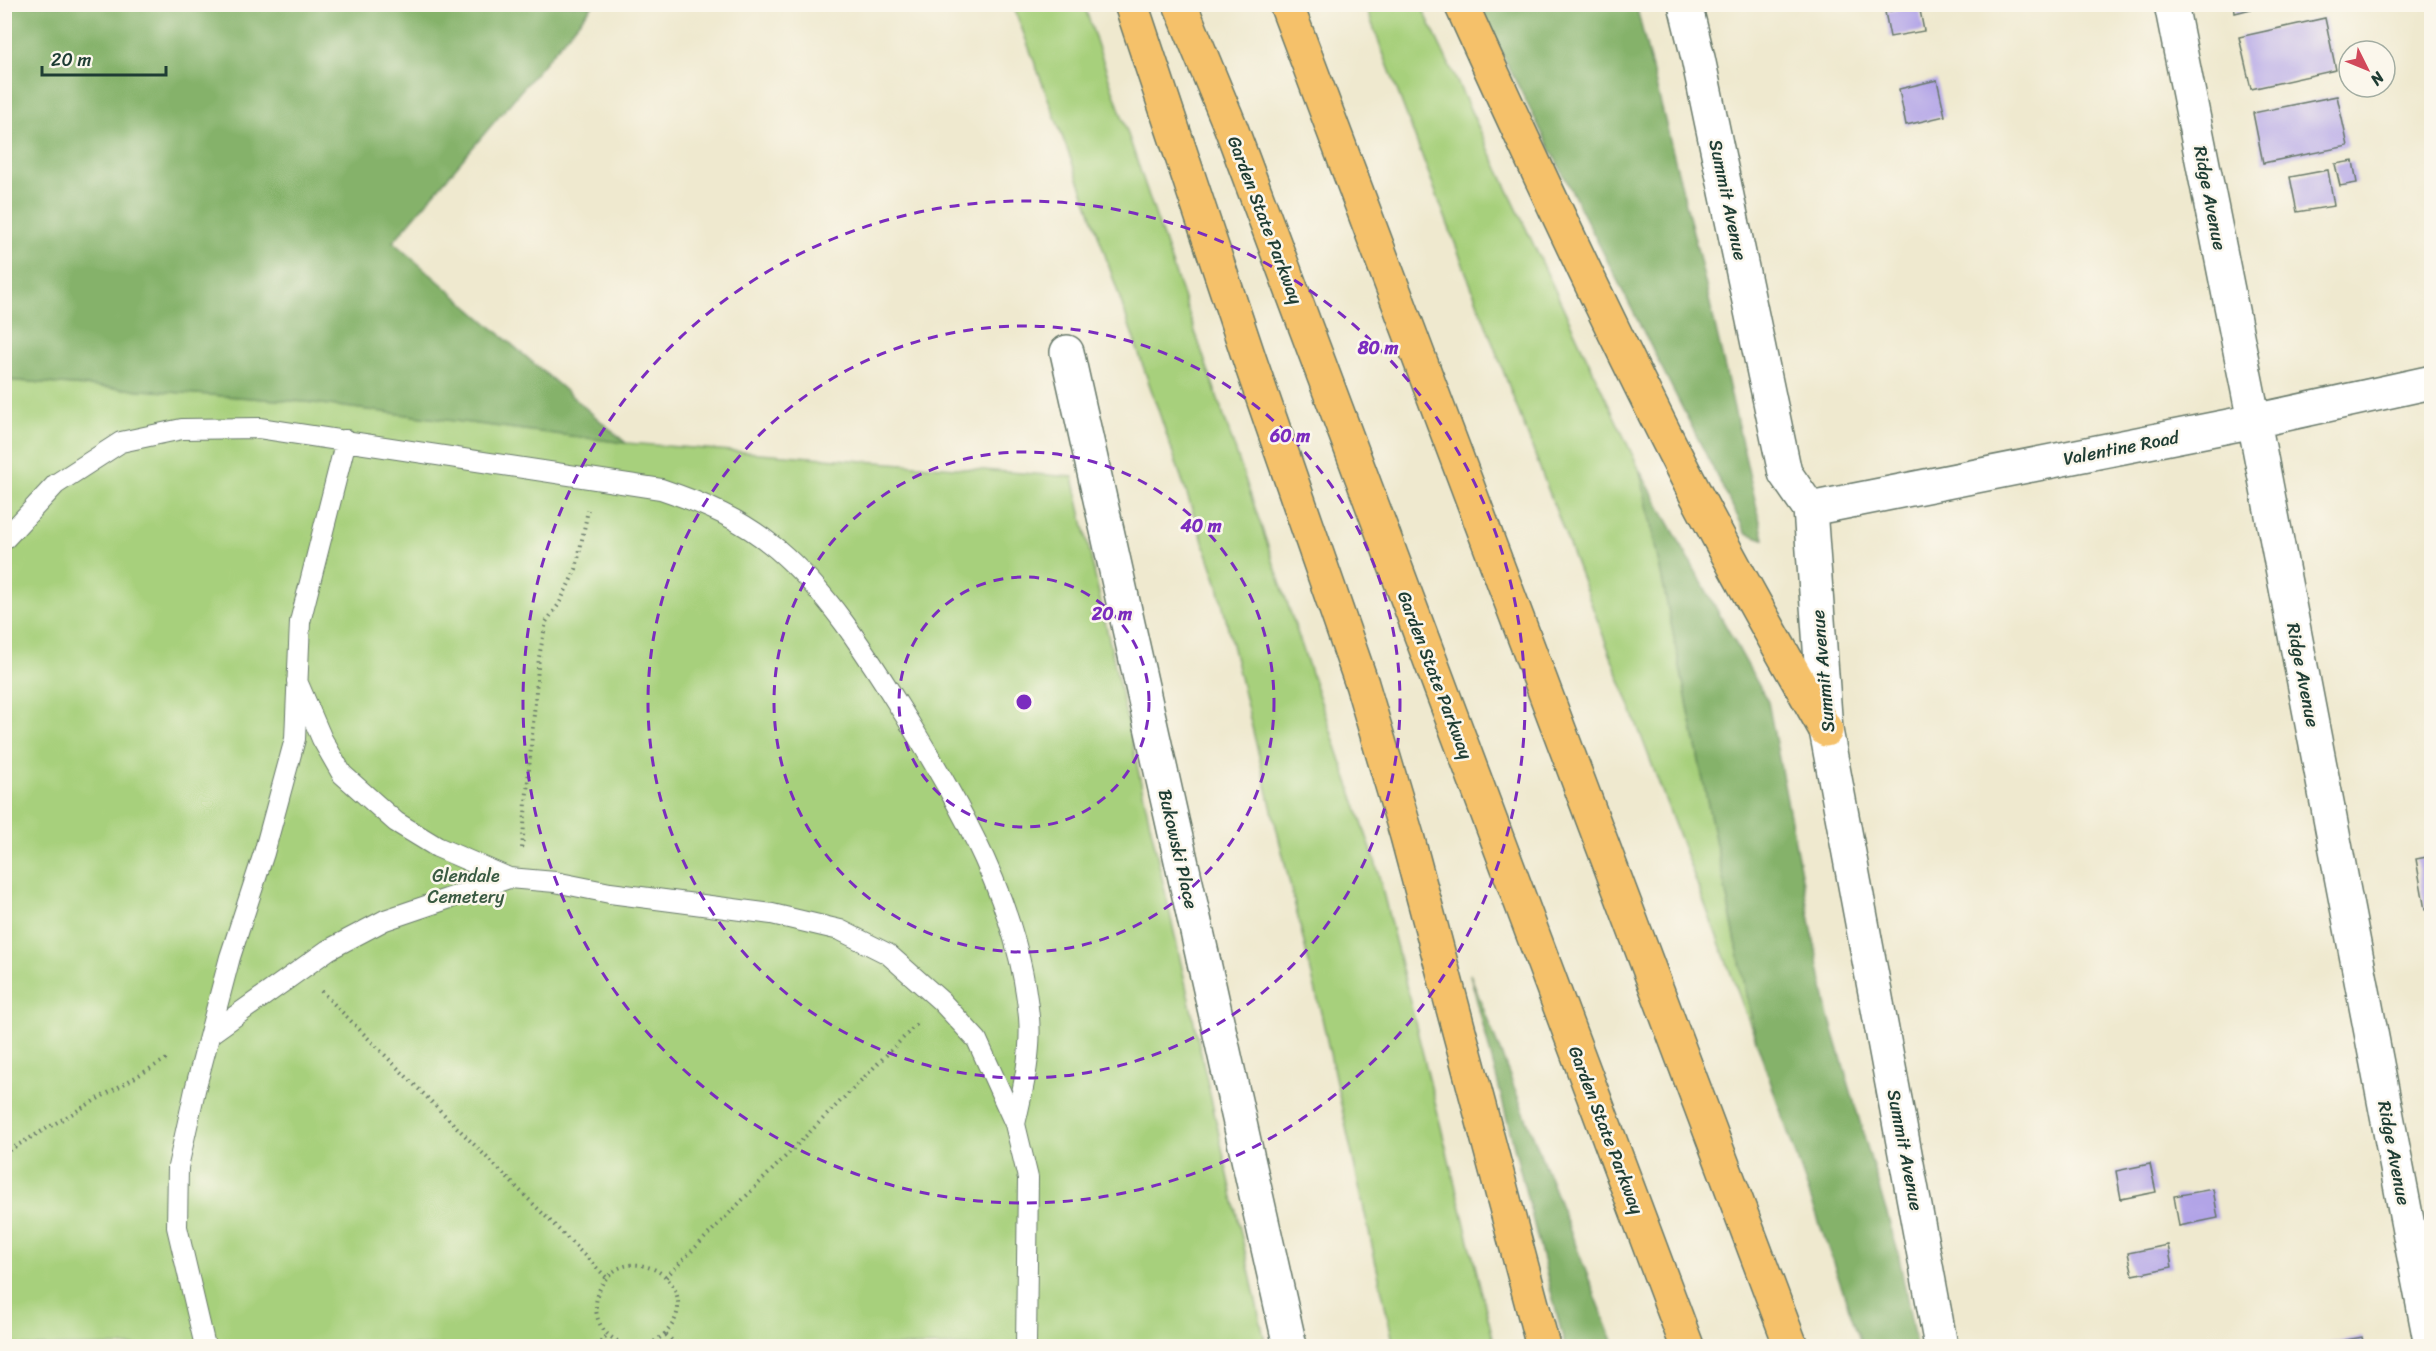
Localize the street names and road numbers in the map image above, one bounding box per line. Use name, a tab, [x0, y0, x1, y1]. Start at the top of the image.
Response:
street label: Garden State Parkway	[1218, 131, 1312, 310]
street label: Summit Avenue	[1700, 137, 1756, 263]
street label: Ridge Avenue	[2184, 143, 2236, 253]
street label: Valentine Road	[2061, 421, 2183, 475]
street label: Garden State Parkway	[1388, 586, 1482, 765]
street label: Summit Avenue	[1802, 608, 1844, 734]
street label: Ridge Avenue	[2277, 620, 2329, 730]
street label: Bukowski Place	[1149, 786, 1207, 912]
street label: Garden State Parkway	[1559, 1041, 1653, 1220]
street label: Summit Avenue	[1878, 1087, 1932, 1213]
street label: Ridge Avenue	[2368, 1098, 2420, 1208]

